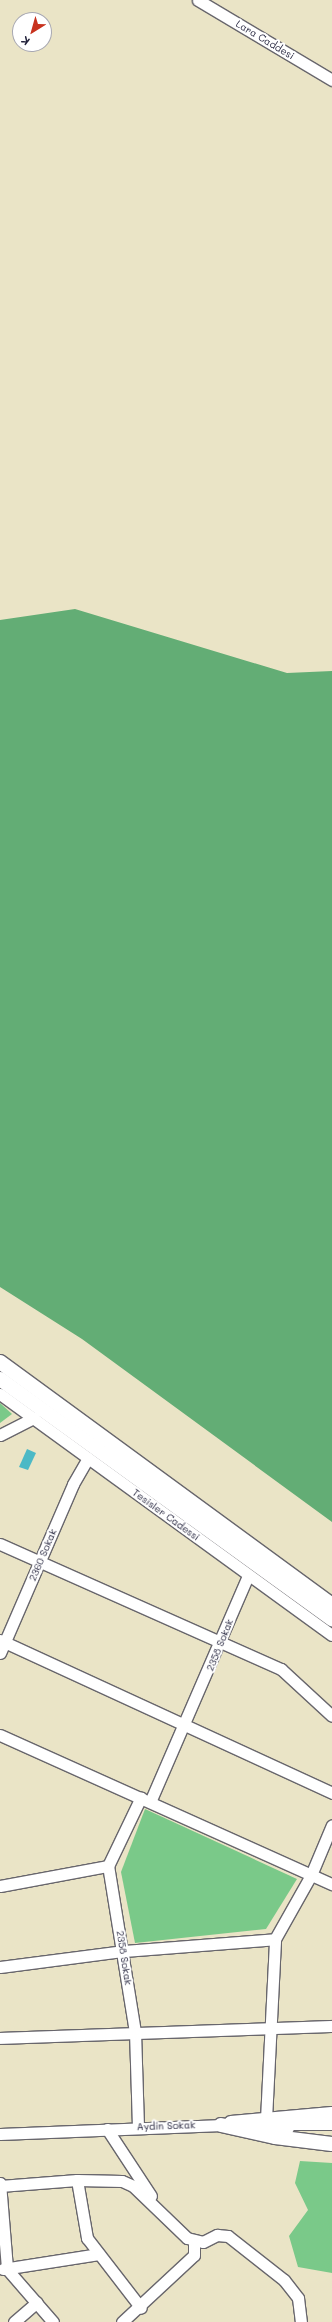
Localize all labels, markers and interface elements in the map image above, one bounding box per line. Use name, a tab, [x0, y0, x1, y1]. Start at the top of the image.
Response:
north arrow	[12, 12, 52, 52]
street label: Lara Caddesi	[234, 18, 296, 62]
text: K	[18, 33, 32, 49]
street label: Tesisler Cadessi	[130, 1487, 202, 1543]
street label: 2360 Sokak	[27, 1527, 59, 1583]
street label: 2358 Sokak	[204, 1617, 236, 1673]
street label: 2358 Sokak	[114, 1930, 134, 1986]
street label: Aydin Sokak	[136, 2119, 196, 2133]

